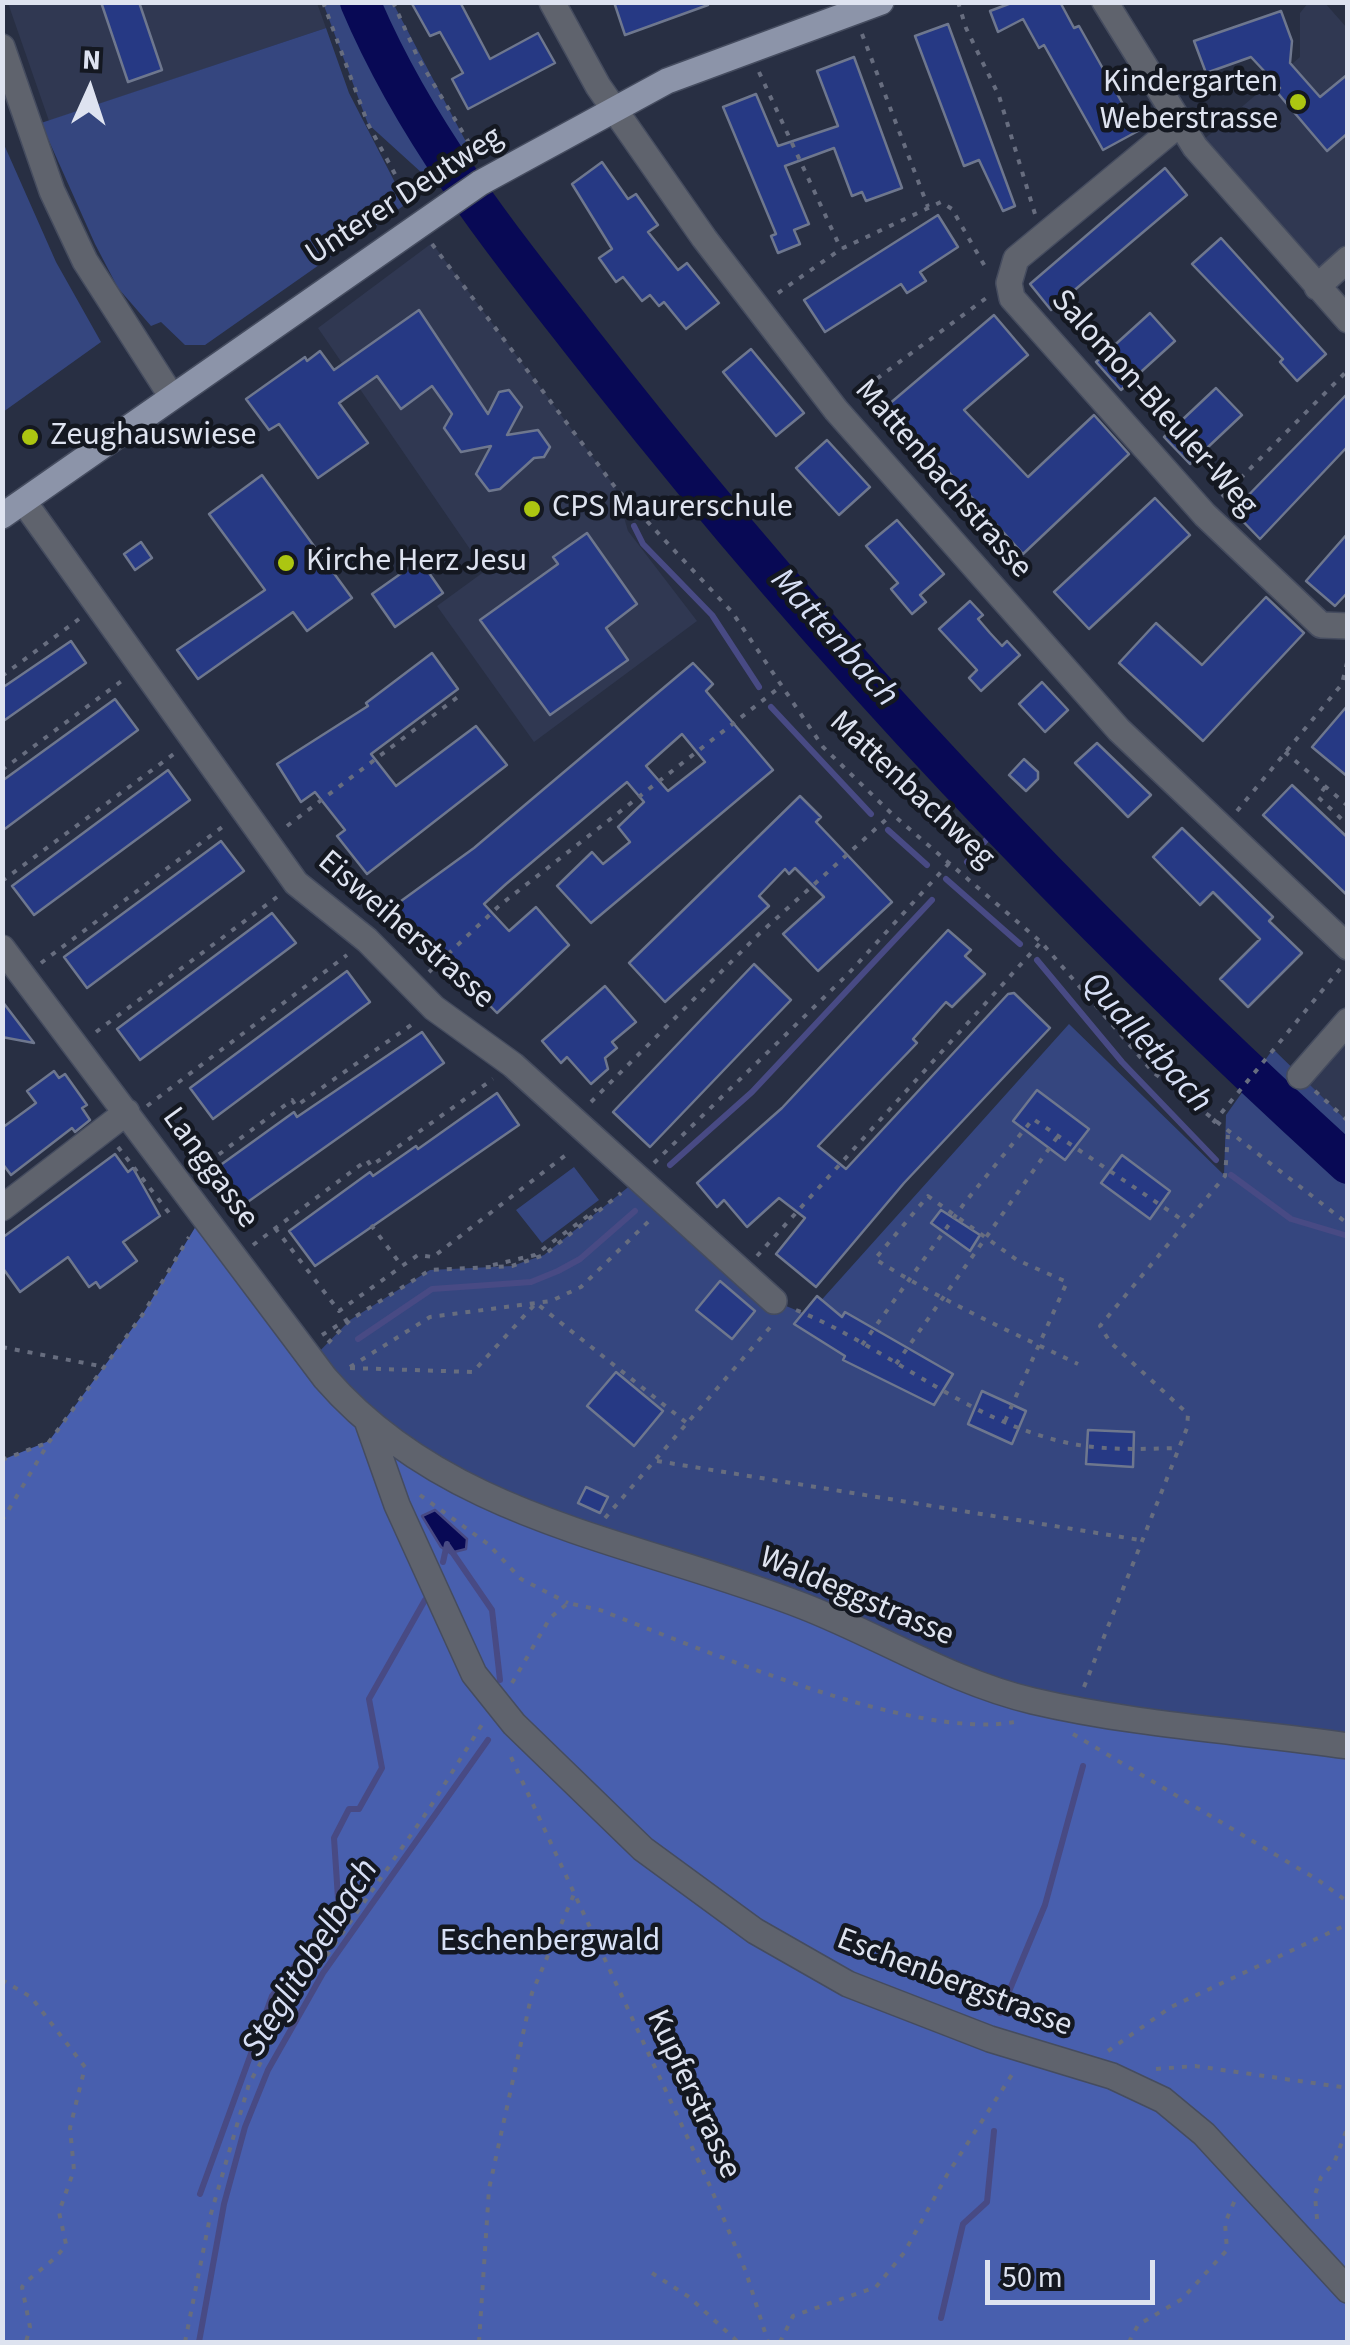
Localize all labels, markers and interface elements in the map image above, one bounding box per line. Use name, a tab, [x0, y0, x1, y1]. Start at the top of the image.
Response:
north arrow	[40, 40, 140, 140]
text: N	[81, 40, 102, 81]
place label: Kindergarten Weberstrasse	[1100, 65, 1278, 140]
marker: Kindergarten Weberstrasse	[1287, 91, 1309, 113]
street label: Unterer Deutweg	[299, 119, 511, 275]
street label: Salomon-Bleuler-Weg	[1041, 283, 1265, 525]
street label: Mattenbachstrasse	[845, 373, 1039, 587]
place label: Zeughauswiese	[50, 418, 256, 456]
marker: Zeughauswiese	[19, 426, 41, 448]
place label: CPS Maurerschule	[552, 490, 793, 528]
marker: CPS Maurerschule	[521, 498, 543, 520]
place label: Kirche Herz Jesu	[306, 544, 527, 582]
marker: Kirche Herz Jesu	[275, 552, 297, 574]
water label: Mattenbach	[760, 561, 906, 717]
street label: Mattenbachweg	[820, 704, 1002, 878]
street label: Eisweiherstrasse	[309, 844, 501, 1018]
water label: Qualletbach	[1071, 965, 1219, 1123]
street label: Langgasse	[152, 1101, 266, 1237]
street label: Waldeggstrasse	[753, 1540, 959, 1656]
water label: Steglitobelbach	[235, 1852, 389, 2066]
street label: Eschenbergstrasse	[831, 1921, 1077, 2047]
park label: Eschenbergwald	[440, 1924, 660, 1962]
street label: Kupferstrasse	[636, 2004, 748, 2186]
scale bar	[990, 2240, 1160, 2302]
text: 50 m	[1002, 2256, 1063, 2299]

